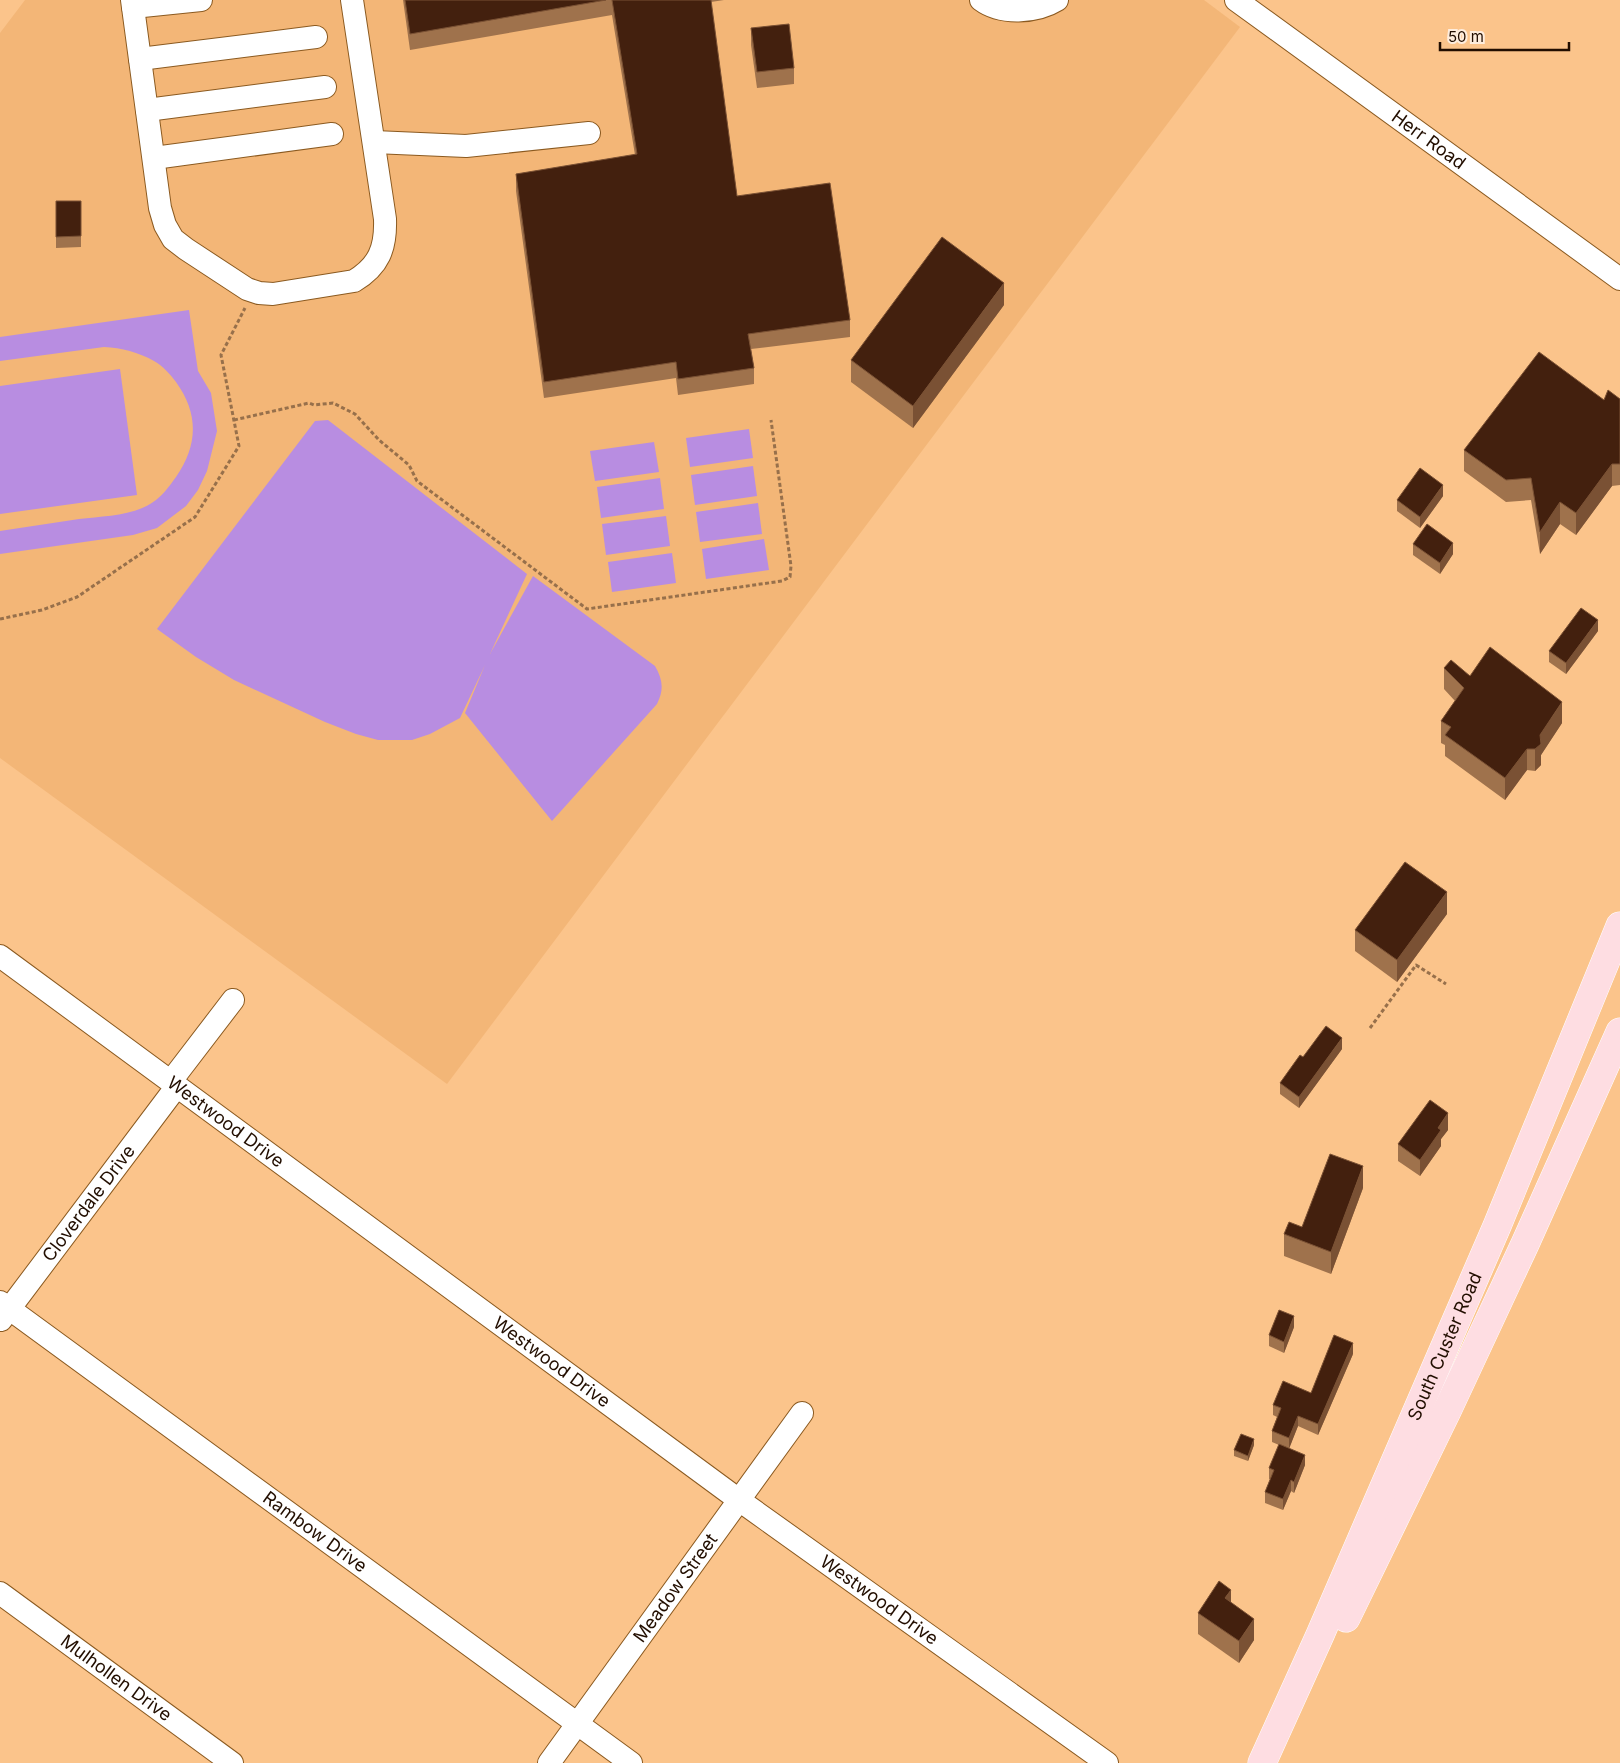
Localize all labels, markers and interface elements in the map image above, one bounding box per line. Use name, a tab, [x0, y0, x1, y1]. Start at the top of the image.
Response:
scale bar	[1440, 20, 1569, 52]
text: 50 m	[1448, 27, 1484, 46]
street label: Herr Road	[1388, 106, 1470, 173]
street label: Westwood Drive	[163, 1072, 288, 1171]
street label: Cloverdale Drive	[38, 1141, 139, 1265]
street label: South Custer Road	[1403, 1269, 1486, 1424]
street label: Westwood Drive	[489, 1312, 614, 1412]
street label: Rambow Drive	[259, 1487, 371, 1577]
street label: Meadow Street	[629, 1529, 722, 1646]
street label: Westwood Drive	[817, 1551, 942, 1649]
street label: Mulhollen Drive	[57, 1630, 176, 1725]

